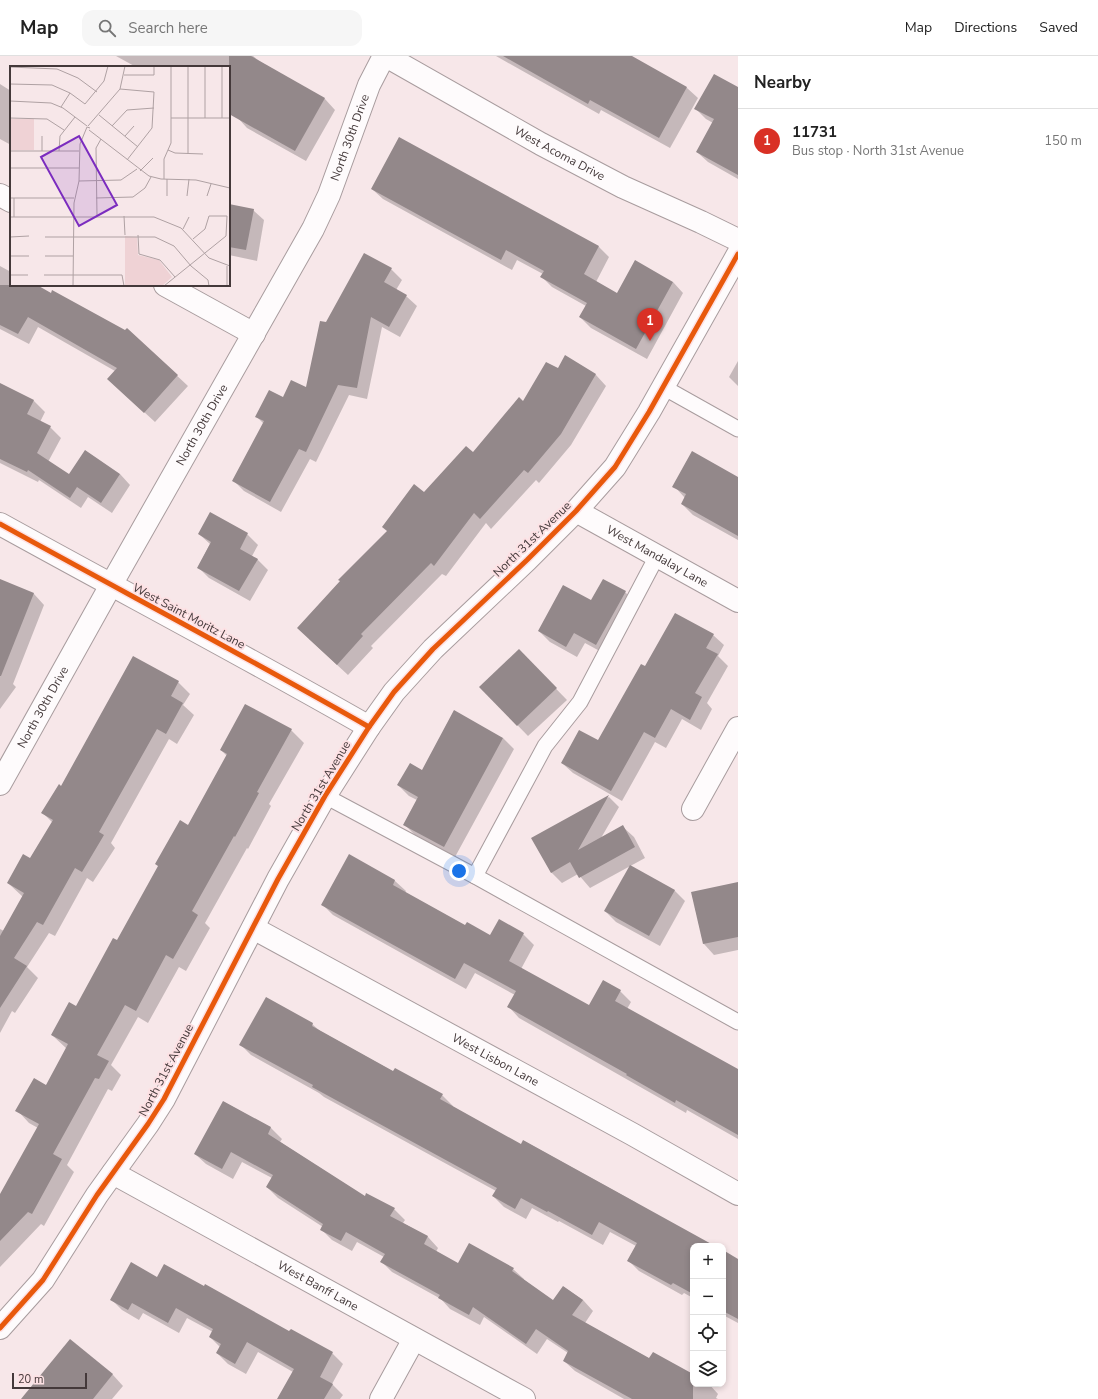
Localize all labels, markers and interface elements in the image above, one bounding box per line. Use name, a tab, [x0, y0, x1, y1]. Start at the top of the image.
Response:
search box	[82, 10, 362, 46]
text: Map	[20, 15, 58, 41]
icon: search	[96, 17, 118, 39]
text: Search here	[128, 18, 208, 38]
text: Map	[905, 18, 932, 37]
text: Directions	[954, 18, 1017, 37]
text: Saved	[1039, 18, 1078, 37]
inset map	[10, 66, 230, 286]
text: Nearby	[754, 71, 811, 94]
street label: North 30th Drive	[327, 92, 373, 183]
street label: West Acoma Drive	[511, 122, 608, 184]
text: 11731	[792, 122, 837, 142]
text: 1	[763, 132, 771, 150]
text: 150 m	[1044, 132, 1082, 150]
text: Bus stop · North 31st Avenue	[792, 142, 964, 160]
pin: 1	[637, 308, 663, 341]
street label: North 30th Drive	[172, 381, 231, 469]
street label: North 31st Avenue	[490, 498, 574, 580]
street label: West Mandalay Lane	[604, 521, 711, 591]
street label: West Saint Moritz Lane	[130, 579, 248, 653]
street label: North 30th Drive	[14, 663, 72, 751]
street label: North 31st Avenue	[288, 738, 354, 834]
your location	[449, 861, 469, 881]
street label: North 31st Avenue	[135, 1021, 197, 1119]
street label: West Lisbon Lane	[449, 1030, 542, 1090]
map controls	[690, 1243, 726, 1387]
button: +	[690, 1243, 726, 1279]
street label: West Banff Lane	[275, 1257, 361, 1315]
button: −	[690, 1279, 726, 1315]
button: locate	[690, 1315, 726, 1351]
button: layers	[690, 1351, 726, 1387]
scale bar	[12, 1371, 87, 1390]
text: 20 m	[18, 1372, 43, 1387]

